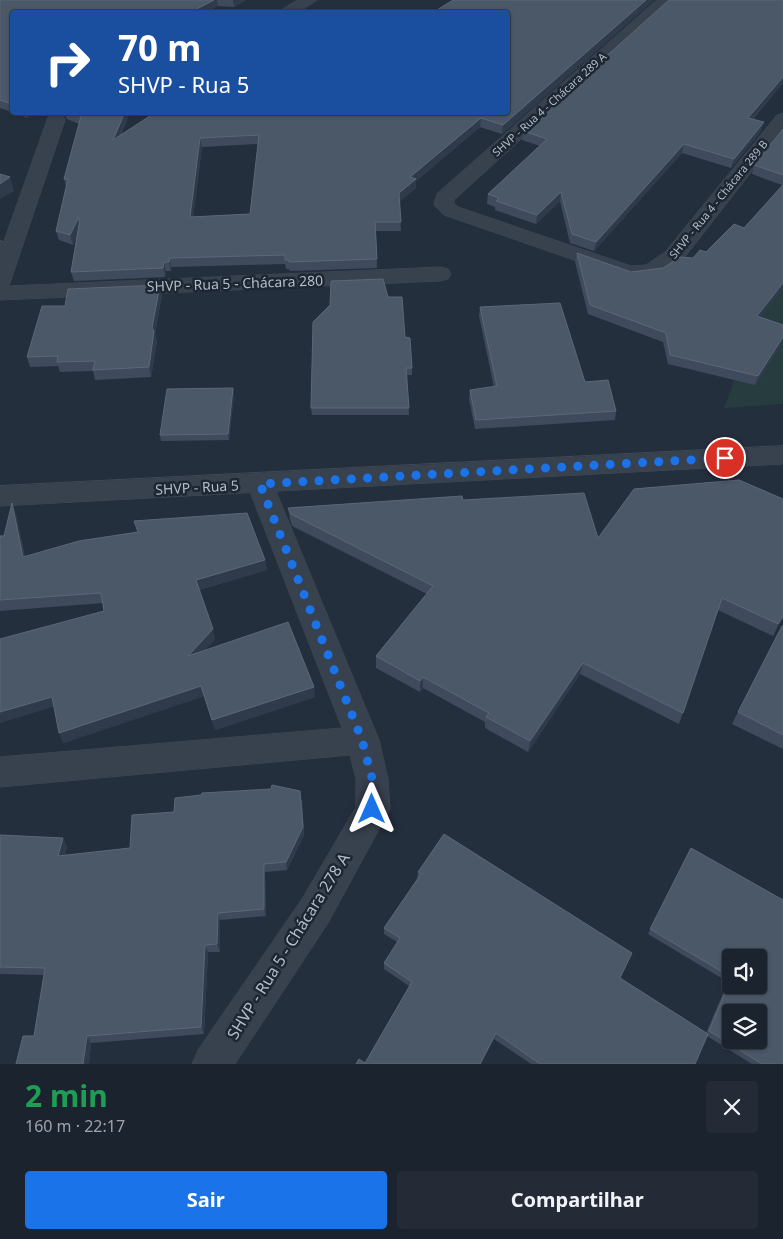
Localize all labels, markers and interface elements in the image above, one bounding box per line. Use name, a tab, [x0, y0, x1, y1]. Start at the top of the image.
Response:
text: 70 m	[118, 24, 201, 71]
icon: right	[35, 30, 100, 95]
street label: SHVP - Rua 4 - Chácara 289 A	[489, 48, 610, 159]
text: SHVP - Rua 5	[118, 69, 249, 99]
street label: SHVP - Rua 4 - Chácara 289 B	[665, 137, 771, 261]
street label: SHVP - Rua 5 - Chácara 280	[147, 270, 323, 296]
pin	[704, 437, 746, 479]
icon: arrive	[711, 444, 739, 472]
street label: SHVP - Rua 5	[155, 475, 239, 499]
position arrow	[345, 782, 397, 834]
street label: SHVP - Rua 5 - Chácara 278 A	[221, 848, 355, 1043]
map controls	[722, 949, 767, 1049]
button: sound	[722, 949, 767, 994]
button: layers	[722, 1004, 767, 1049]
text: 2 min	[25, 1075, 108, 1116]
button: close	[706, 1081, 758, 1133]
text: 160 m · 22:17	[25, 1115, 125, 1137]
button: Sair	[25, 1171, 387, 1229]
button: Compartilhar	[397, 1171, 758, 1229]

